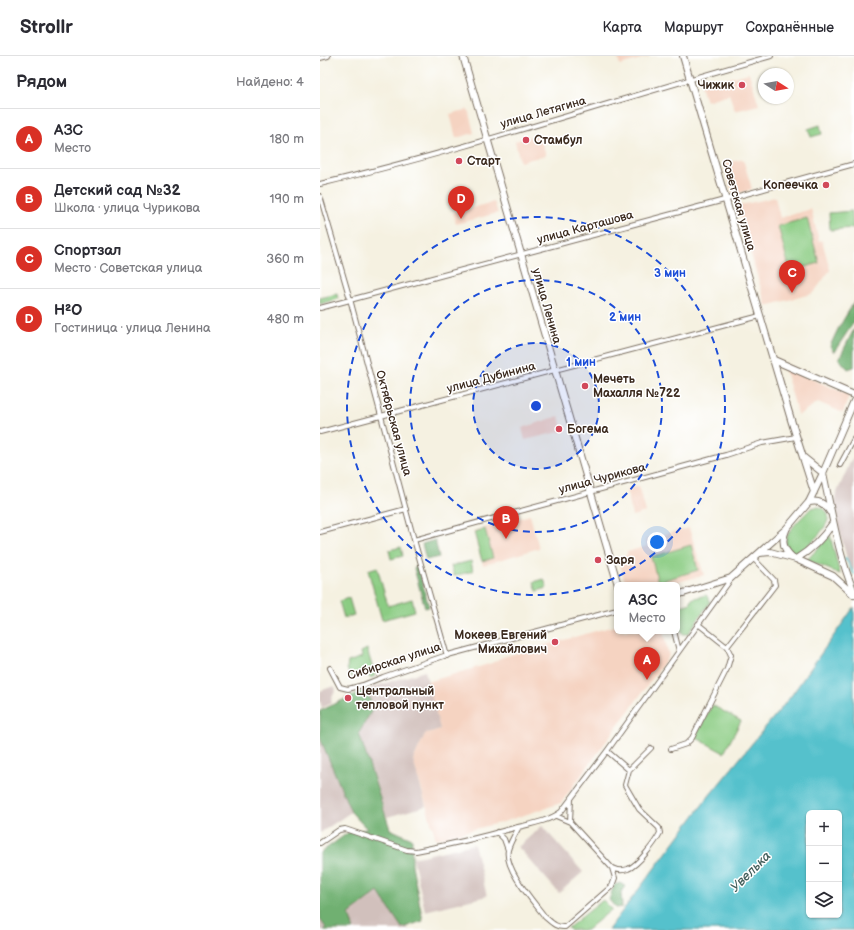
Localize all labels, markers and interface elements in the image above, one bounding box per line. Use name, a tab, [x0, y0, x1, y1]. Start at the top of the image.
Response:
text: Strollr	[20, 16, 73, 39]
text: Карта	[603, 19, 642, 36]
text: Маршрут	[664, 19, 724, 36]
text: Сохранённые	[746, 19, 834, 36]
north arrow	[758, 68, 794, 104]
text: Рядом	[16, 72, 67, 92]
text: Найдено: 4	[236, 74, 304, 90]
place label: Чижик	[697, 78, 734, 93]
marker: Чижик	[737, 80, 747, 90]
street label: улица Летягина	[499, 93, 588, 132]
text: АЗС	[54, 121, 83, 140]
text: A	[25, 131, 33, 147]
text: 180 m	[269, 131, 304, 147]
place label: Стамбул	[534, 133, 583, 148]
marker: Стамбул	[521, 135, 531, 145]
text: Место	[54, 140, 91, 156]
place label: Старт	[467, 154, 501, 169]
marker: Старт	[454, 156, 464, 166]
street label: Советская улица	[718, 157, 759, 253]
place label: Копеечка	[763, 178, 819, 193]
marker: Копеечка	[821, 180, 831, 190]
text: Детский сад №32	[54, 181, 180, 200]
pin: D	[448, 186, 474, 219]
text: B	[24, 191, 34, 207]
text: 190 m	[270, 191, 304, 207]
text: Школа · улица Чурикова	[54, 200, 200, 216]
street label: улица Карташова	[535, 207, 635, 248]
text: Спортзал	[54, 241, 121, 260]
text: C	[24, 251, 34, 267]
text: 360 m	[266, 251, 304, 267]
text: Место · Советская улица	[54, 260, 202, 276]
pin: C	[779, 260, 805, 293]
text: 3 мин	[654, 266, 686, 281]
street label: улица Ленина	[529, 267, 564, 346]
text: H²O	[54, 301, 82, 320]
text: 2 мин	[609, 310, 641, 325]
text: D	[24, 311, 34, 327]
text: 480 m	[267, 311, 304, 327]
text: Гостиница · улица Ленина	[54, 320, 211, 336]
text: 1 мин	[566, 355, 596, 370]
street label: улица Дубинина	[445, 358, 537, 397]
street label: Октябрьская улица	[372, 369, 415, 478]
place label: Мечеть Махалля №722	[593, 372, 681, 401]
marker: Мечеть Махалля №722	[580, 381, 590, 391]
centre of rings	[529, 399, 543, 413]
place label: Богема	[567, 422, 610, 437]
marker: Богема	[554, 424, 564, 434]
street label: улица Чурикова	[557, 460, 647, 497]
pin: B	[493, 506, 519, 539]
your location	[647, 532, 667, 552]
place label: Заря	[606, 553, 634, 568]
marker: Заря	[593, 555, 603, 565]
popup	[614, 582, 680, 634]
text: АЗС	[628, 591, 657, 610]
text: Место	[628, 610, 666, 626]
place label: Мокеев Евгений Михайлович	[454, 628, 547, 657]
marker: Мокеев Евгений Михайлович	[550, 637, 560, 647]
street label: Сибирская улица	[346, 639, 443, 684]
pin: A	[634, 647, 660, 680]
place label: Центральный тепловой пункт	[356, 684, 444, 713]
marker: Центральный тепловой пункт	[343, 693, 353, 703]
map controls	[806, 810, 842, 918]
button: +	[806, 810, 842, 846]
button: −	[806, 846, 842, 882]
water label: Увелька	[727, 848, 775, 895]
button: layers	[806, 882, 842, 918]

